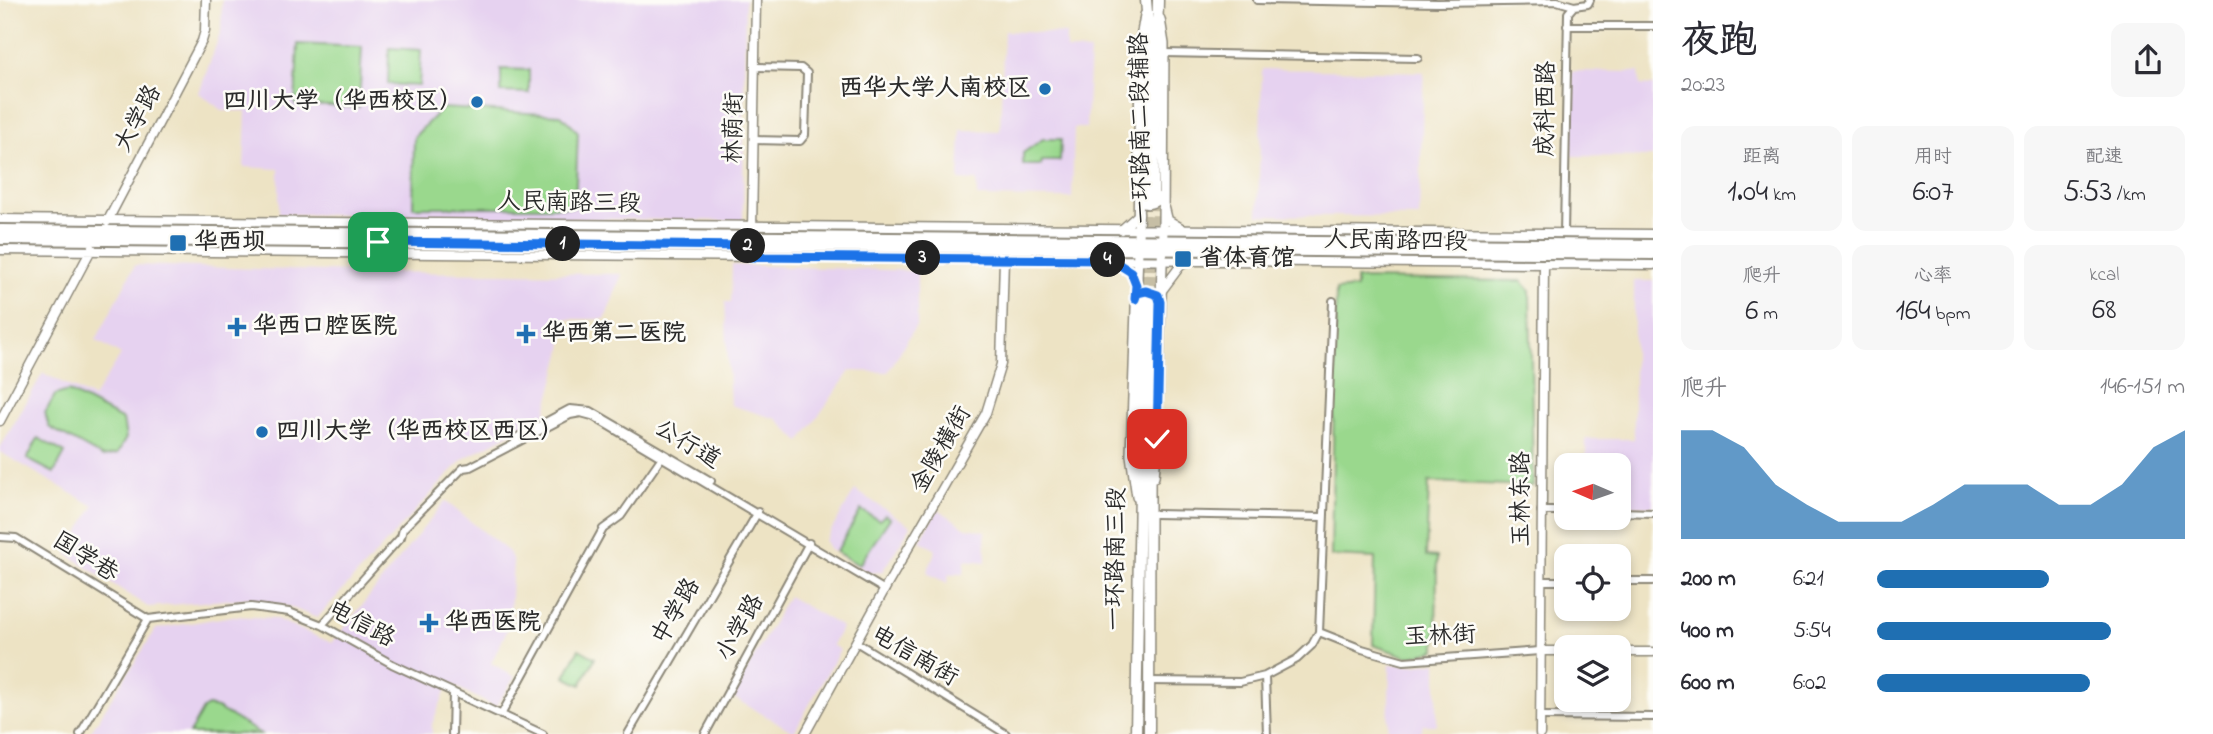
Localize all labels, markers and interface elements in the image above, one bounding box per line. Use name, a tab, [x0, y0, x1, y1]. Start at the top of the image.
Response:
text: 夜跑	[1681, 15, 1757, 71]
button: share	[2111, 23, 2185, 97]
street label: 一环路南二段辅路	[1123, 32, 1161, 224]
street label: 成科西路	[1529, 61, 1565, 157]
text: 20:23	[1681, 69, 1725, 102]
place label: 西华大学人南校区	[839, 72, 1031, 107]
street label: 大学路	[107, 79, 171, 159]
marker: 西华大学人南校区	[1037, 81, 1053, 97]
place label: 四川大学（华西校区）	[223, 85, 463, 120]
street label: 林荫街	[717, 92, 753, 164]
marker: 四川大学（华西校区）	[469, 94, 485, 110]
text: 距离	[1743, 144, 1781, 171]
text: 用时	[1914, 144, 1952, 171]
text: 配速	[2085, 144, 2123, 171]
text: 1.04	[1727, 171, 1768, 215]
text: 6:07	[1912, 171, 1954, 215]
text: 5:53	[2063, 171, 2112, 215]
text: km	[1768, 182, 1796, 209]
text: /km	[2112, 182, 2146, 209]
street label: 人民南路三段	[497, 185, 641, 223]
pin	[348, 212, 408, 272]
icon: arrive	[359, 223, 397, 261]
street label: 人民南路四段	[1324, 223, 1468, 261]
place label: 华西坝	[194, 226, 266, 261]
pin: 1	[546, 226, 580, 262]
pin: 2	[730, 229, 766, 264]
text: 1	[559, 230, 566, 257]
text: 2	[743, 232, 752, 259]
marker: 华西坝	[168, 233, 188, 253]
pin: 3	[906, 240, 940, 276]
place label: 省体育馆	[1199, 242, 1295, 277]
pin: 4	[1090, 243, 1126, 278]
text: 3	[919, 244, 926, 271]
text: 4	[1104, 246, 1111, 273]
marker: 省体育馆	[1173, 249, 1193, 269]
text: kcal	[2089, 262, 2119, 289]
text: 爬升	[1743, 263, 1781, 290]
text: 心率	[1914, 263, 1952, 290]
text: 68	[2092, 289, 2117, 333]
text: 6	[1745, 290, 1759, 334]
text: 164	[1896, 290, 1931, 334]
text: m	[1759, 301, 1778, 328]
text: bpm	[1931, 301, 1970, 328]
place label: 华西口腔医院	[253, 310, 397, 345]
marker: 华西口腔医院	[227, 317, 247, 337]
place label: 华西第二医院	[542, 317, 686, 352]
marker: 华西第二医院	[516, 324, 536, 344]
text: 146–151 m	[2100, 371, 2185, 404]
text: 爬升	[1681, 373, 1727, 406]
street label: 金陵横街	[903, 400, 981, 500]
pin	[1127, 409, 1187, 469]
street label: 公行道	[647, 411, 727, 479]
place label: 四川大学（华西校区西区）	[276, 415, 564, 450]
icon: check	[1138, 420, 1176, 458]
marker: 四川大学（华西校区西区）	[254, 424, 270, 440]
street label: 玉林东路	[1505, 451, 1540, 547]
north arrow	[1554, 453, 1631, 530]
map controls	[1554, 453, 1631, 712]
street label: 一环路南三段	[1098, 487, 1136, 631]
street label: 国学巷	[45, 524, 125, 592]
button: locate	[1554, 544, 1631, 621]
text: 200 m	[1681, 563, 1736, 596]
text: 6:21	[1793, 563, 1824, 596]
street label: 中学路	[644, 572, 710, 652]
street label: 小学路	[708, 588, 774, 668]
street label: 电信路	[321, 593, 401, 657]
place label: 华西医院	[445, 606, 541, 641]
marker: 华西医院	[419, 613, 439, 633]
text: 400 m	[1681, 615, 1734, 648]
text: 5:54	[1793, 615, 1831, 648]
street label: 电信南街	[864, 618, 964, 696]
street label: 玉林街	[1403, 618, 1477, 656]
button: layers	[1554, 635, 1631, 712]
text: 600 m	[1681, 667, 1735, 700]
text: 6:02	[1793, 667, 1826, 700]

